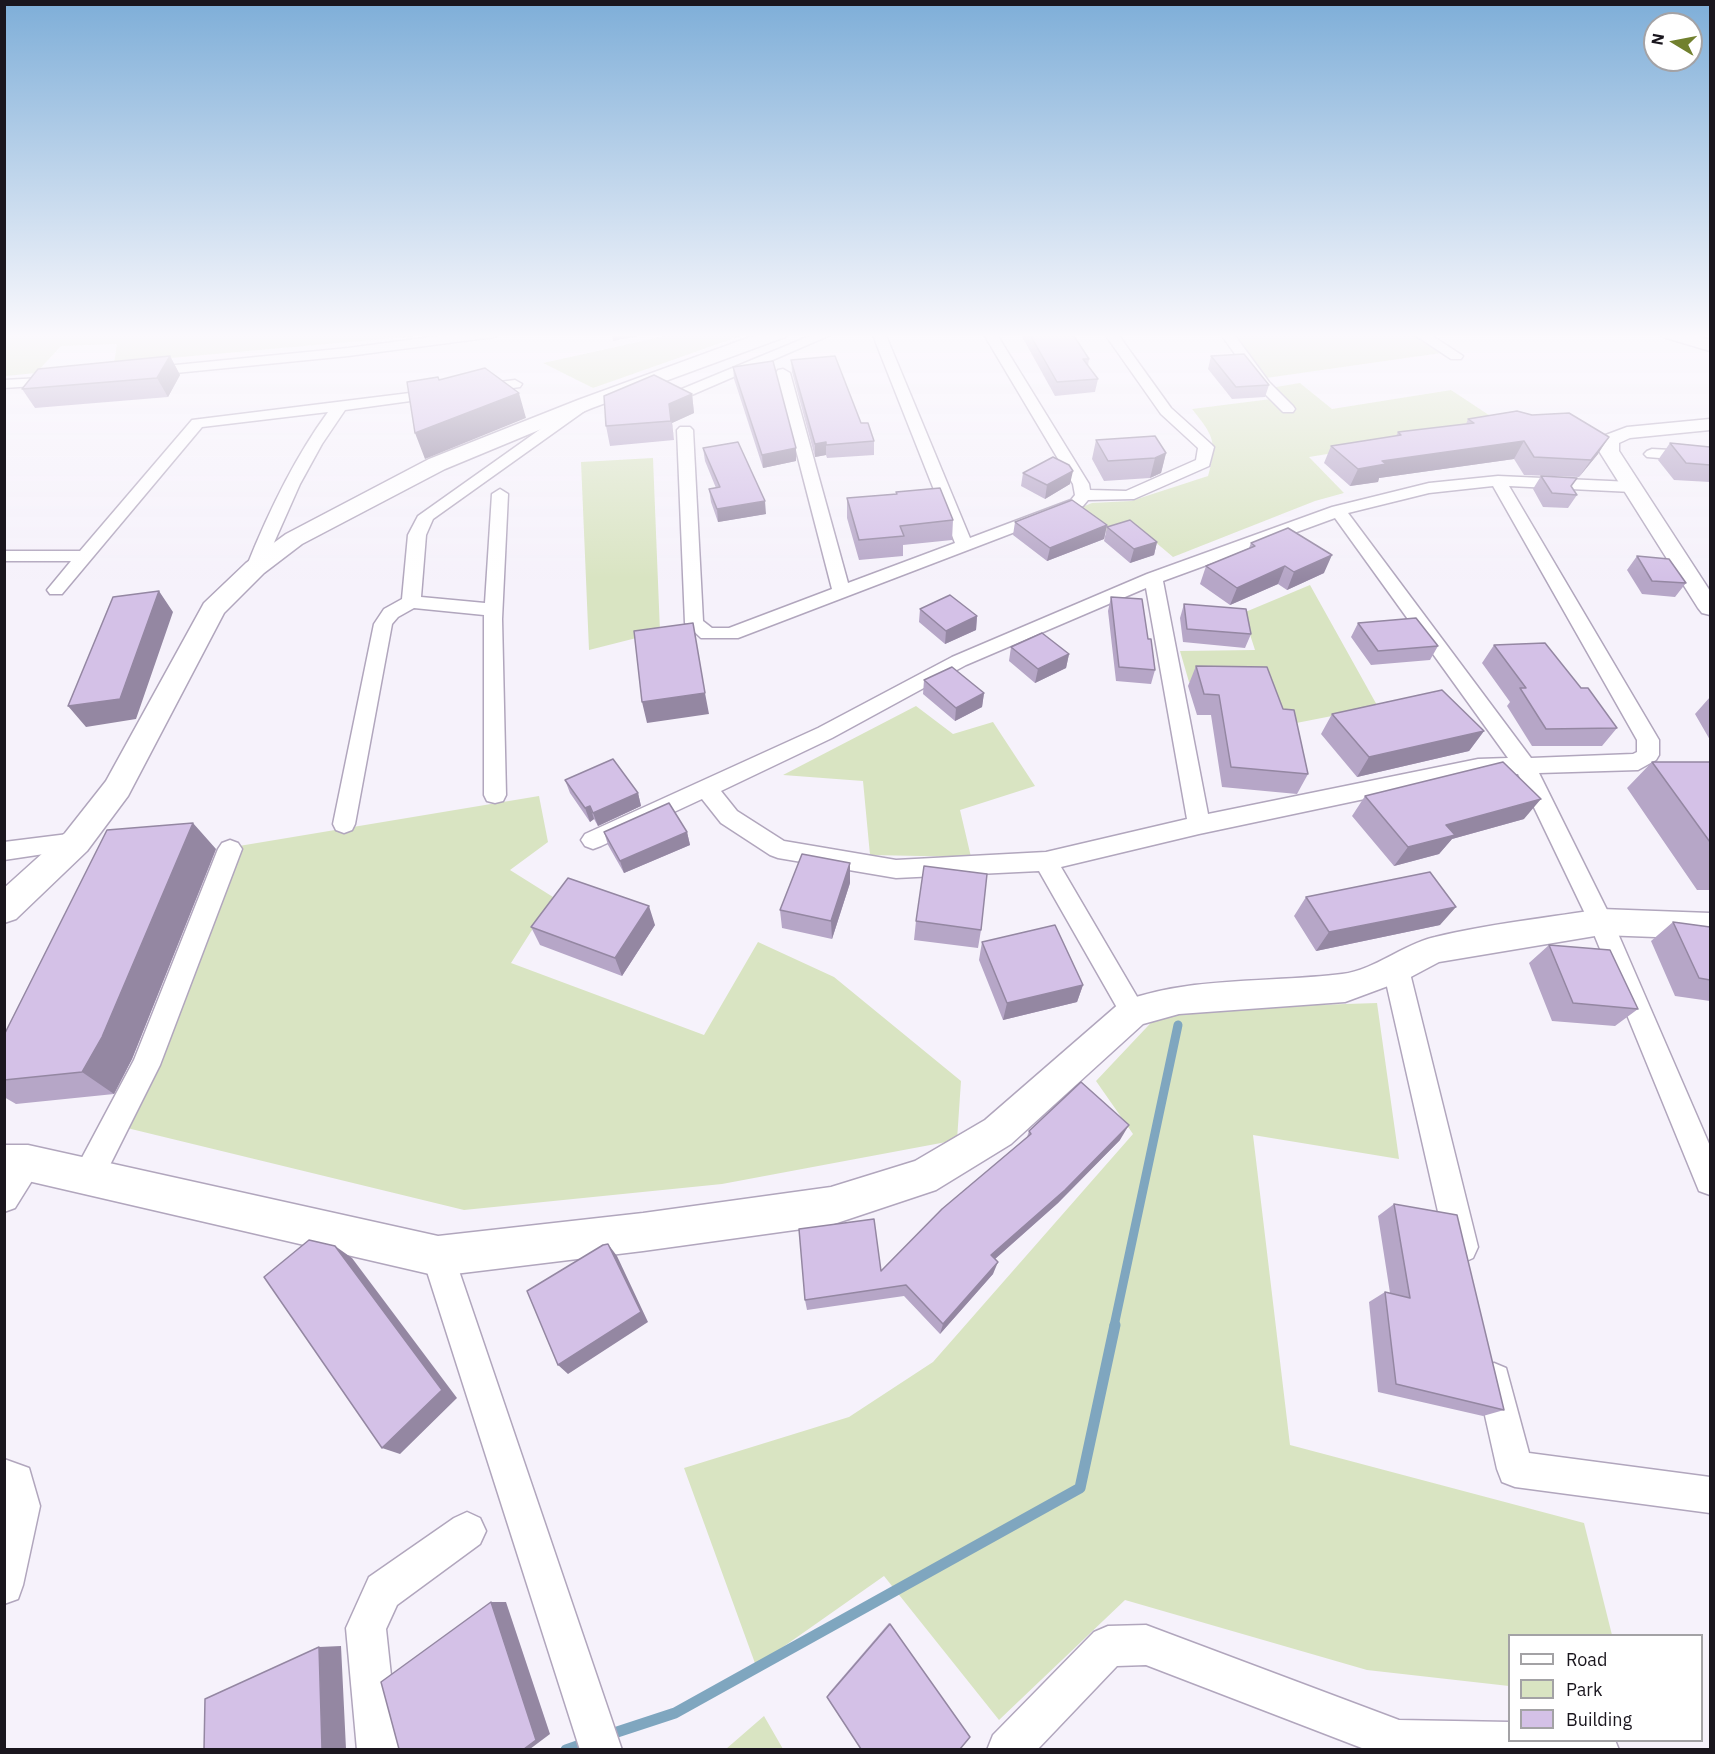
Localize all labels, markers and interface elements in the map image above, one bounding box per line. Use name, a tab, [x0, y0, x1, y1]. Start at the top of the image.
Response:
north arrow	[1643, 12, 1703, 72]
text: N	[1646, 32, 1668, 47]
legend	[1508, 1634, 1703, 1742]
text: Road	[1566, 1648, 1607, 1671]
text: Park	[1566, 1678, 1602, 1701]
text: Building	[1566, 1708, 1632, 1731]

